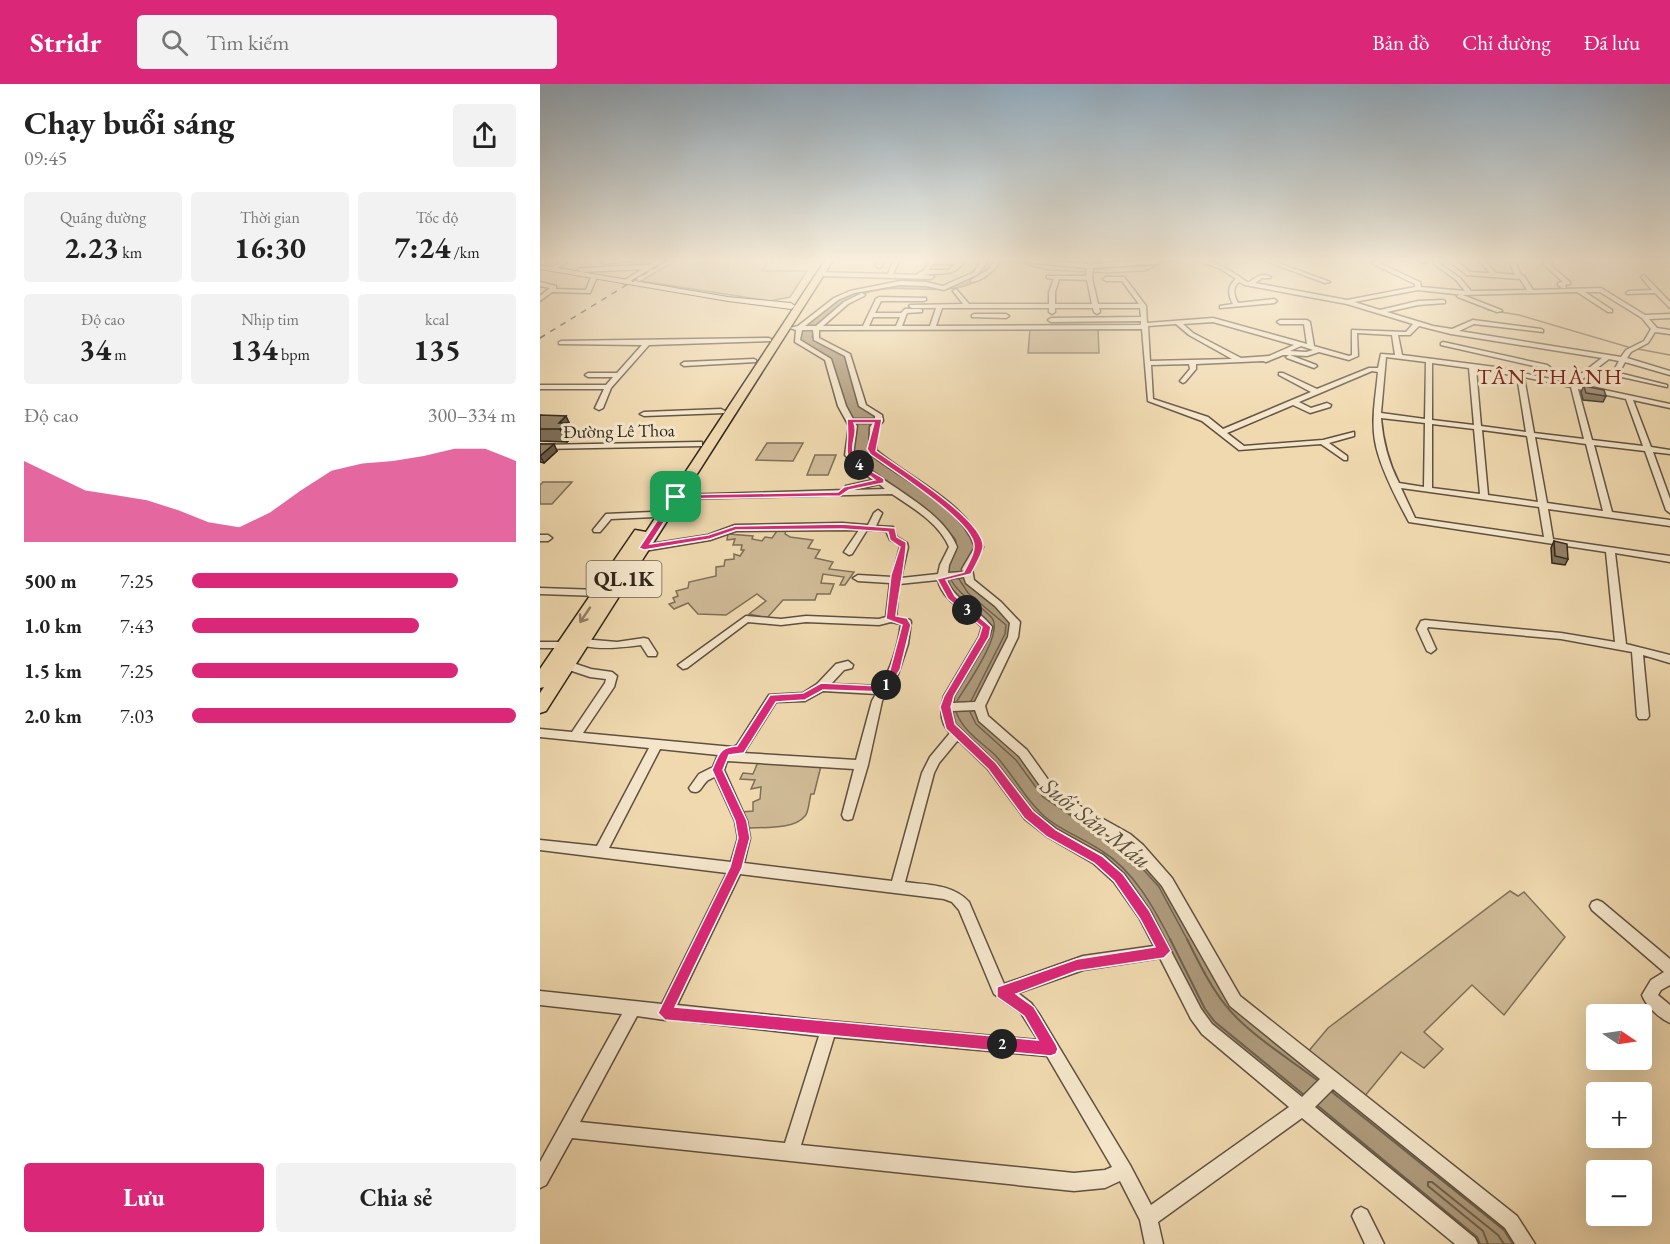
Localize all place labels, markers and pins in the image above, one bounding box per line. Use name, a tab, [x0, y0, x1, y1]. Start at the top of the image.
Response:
pin: 4	[844, 450, 874, 480]
pin	[650, 471, 701, 522]
pin: 3	[952, 595, 982, 625]
pin: 1	[871, 670, 901, 700]
pin: 2	[987, 1029, 1017, 1059]

